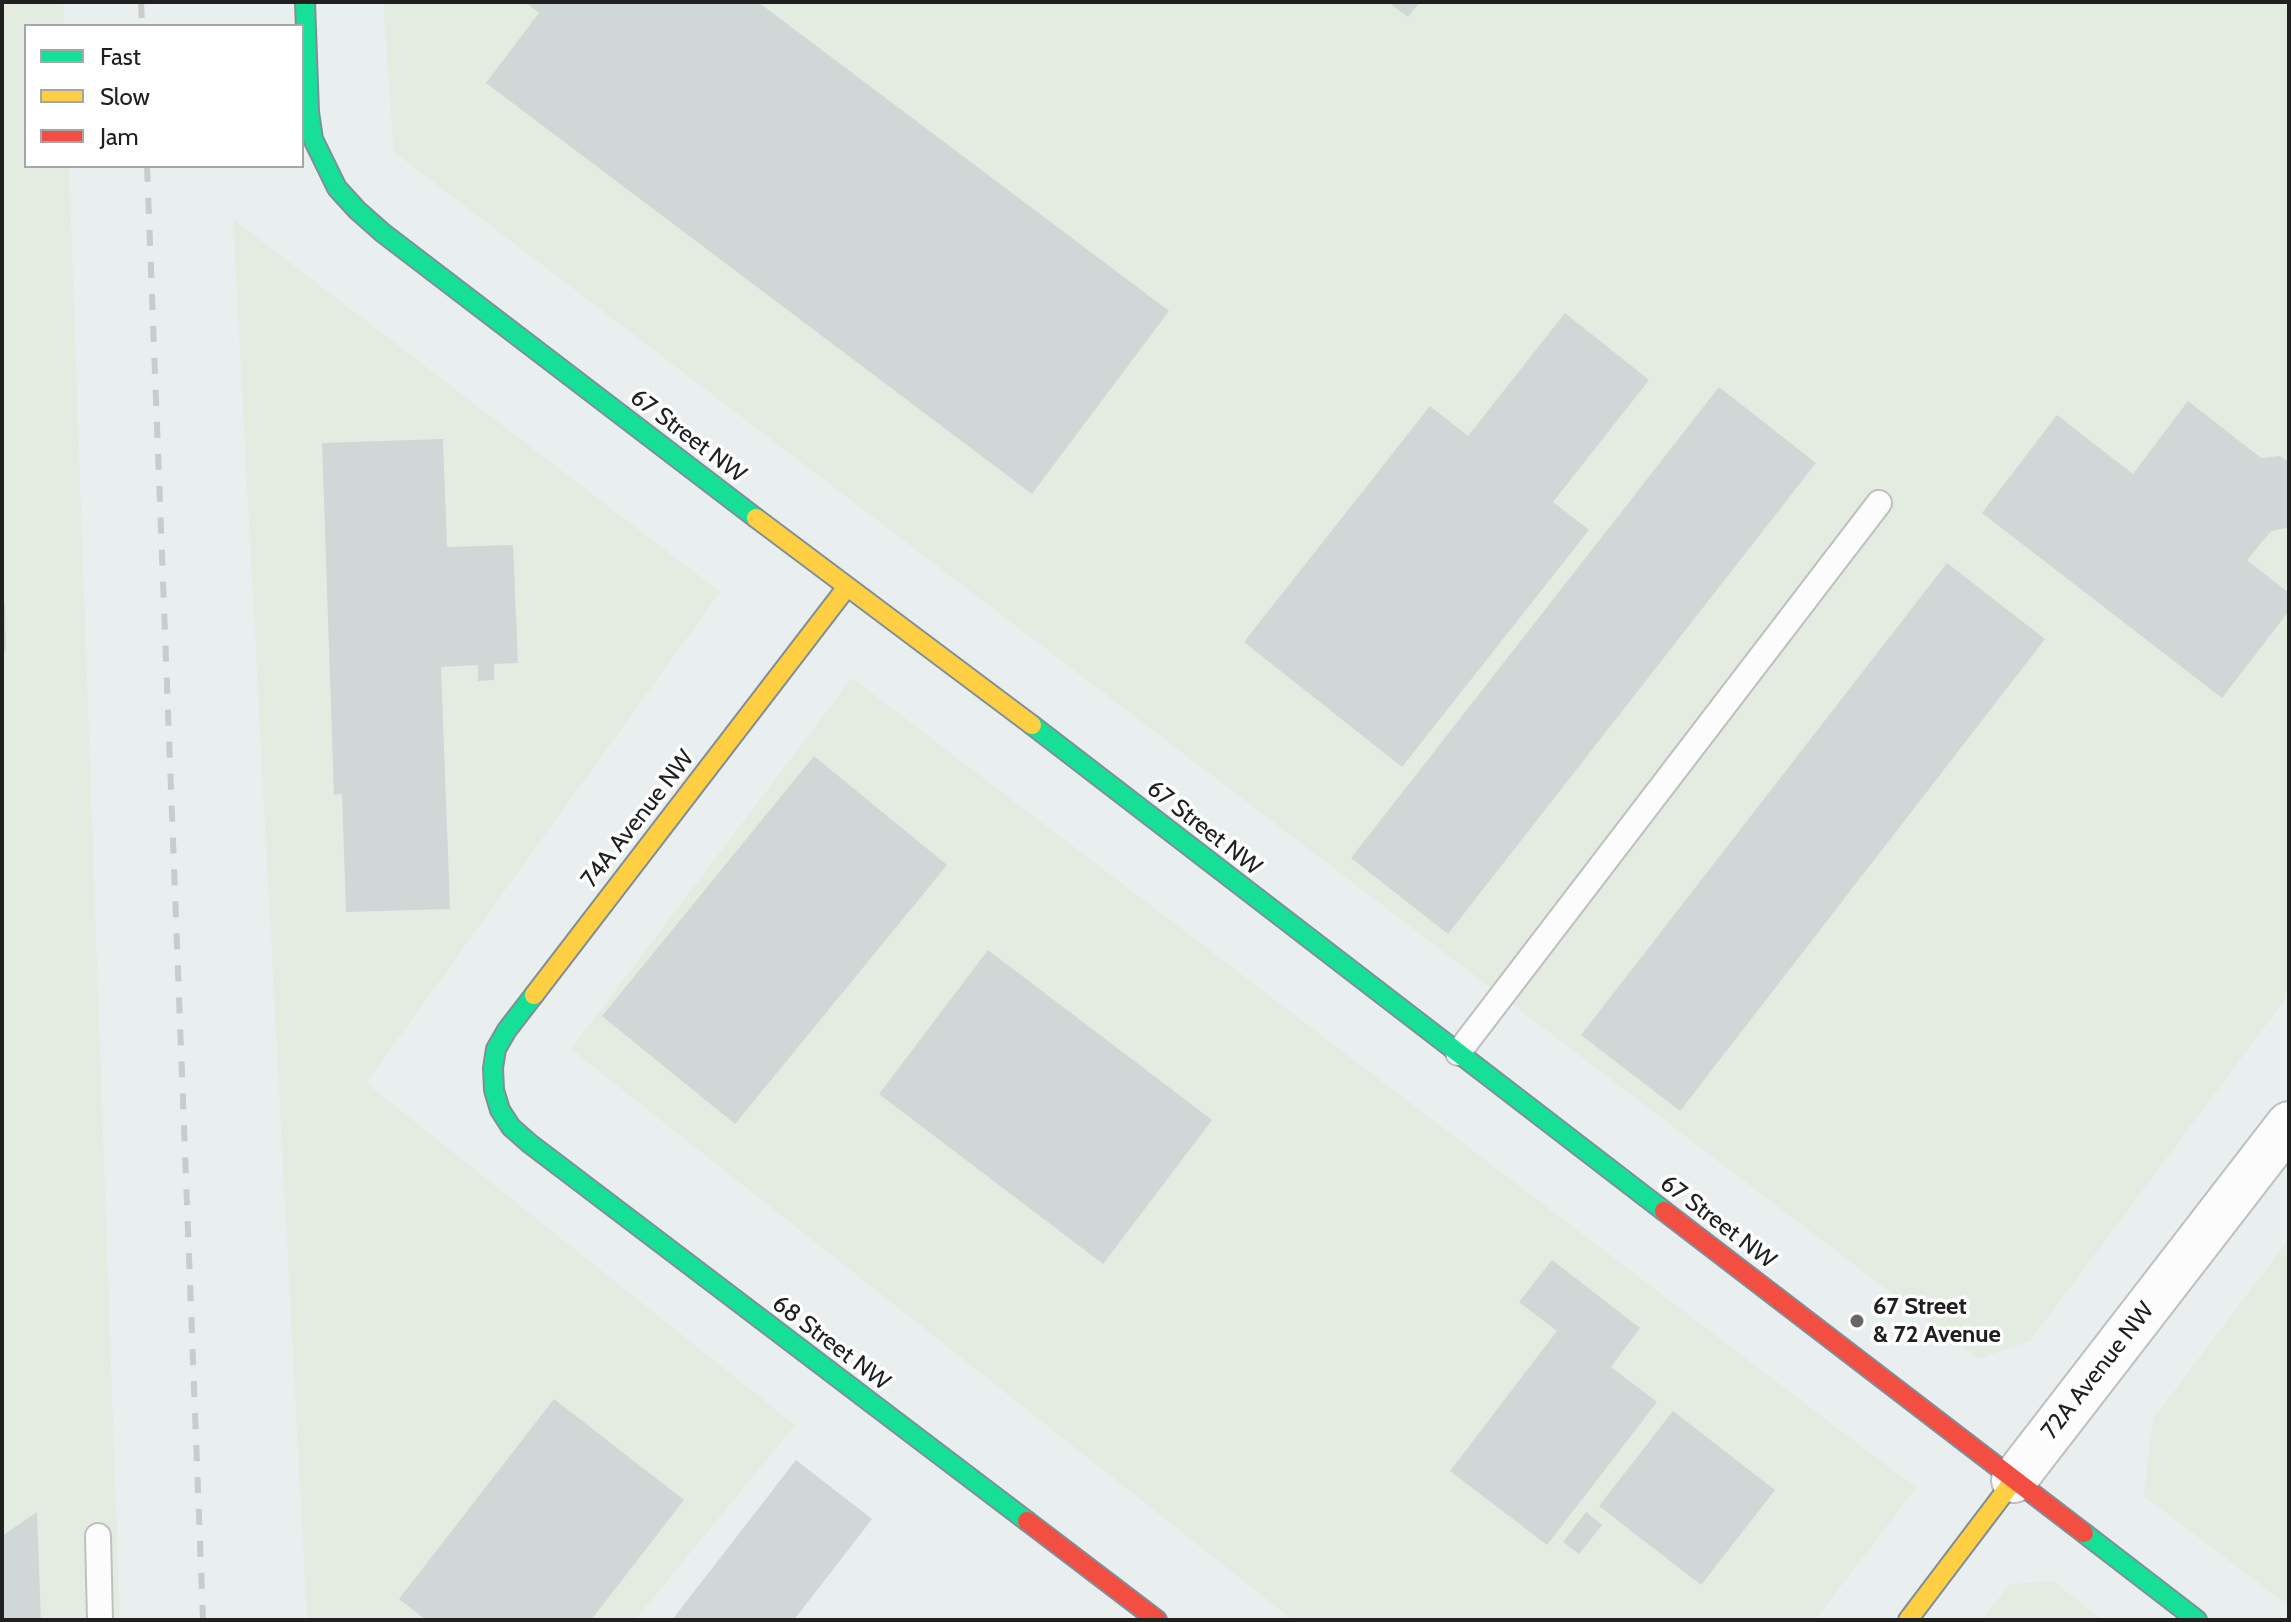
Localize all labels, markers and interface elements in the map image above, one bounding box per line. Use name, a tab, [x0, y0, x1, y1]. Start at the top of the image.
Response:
legend	[24, 24, 304, 168]
text: Fast	[100, 42, 141, 71]
text: Slow	[100, 82, 150, 111]
text: Jam	[100, 122, 138, 151]
street label: 67 Street NW	[624, 383, 752, 489]
street label: 74A Avenue NW	[575, 745, 701, 893]
street label: 67 Street NW	[1141, 774, 1267, 882]
street label: 67 Street NW	[1654, 1169, 1782, 1275]
street label: 68 Street NW	[766, 1289, 896, 1397]
place label: 67 Street & 72 Avenue	[1873, 1293, 2001, 1349]
street label: 72A Avenue NW	[2036, 1297, 2160, 1445]
marker: 67 Street & 72 Avenue	[1848, 1312, 1866, 1330]

